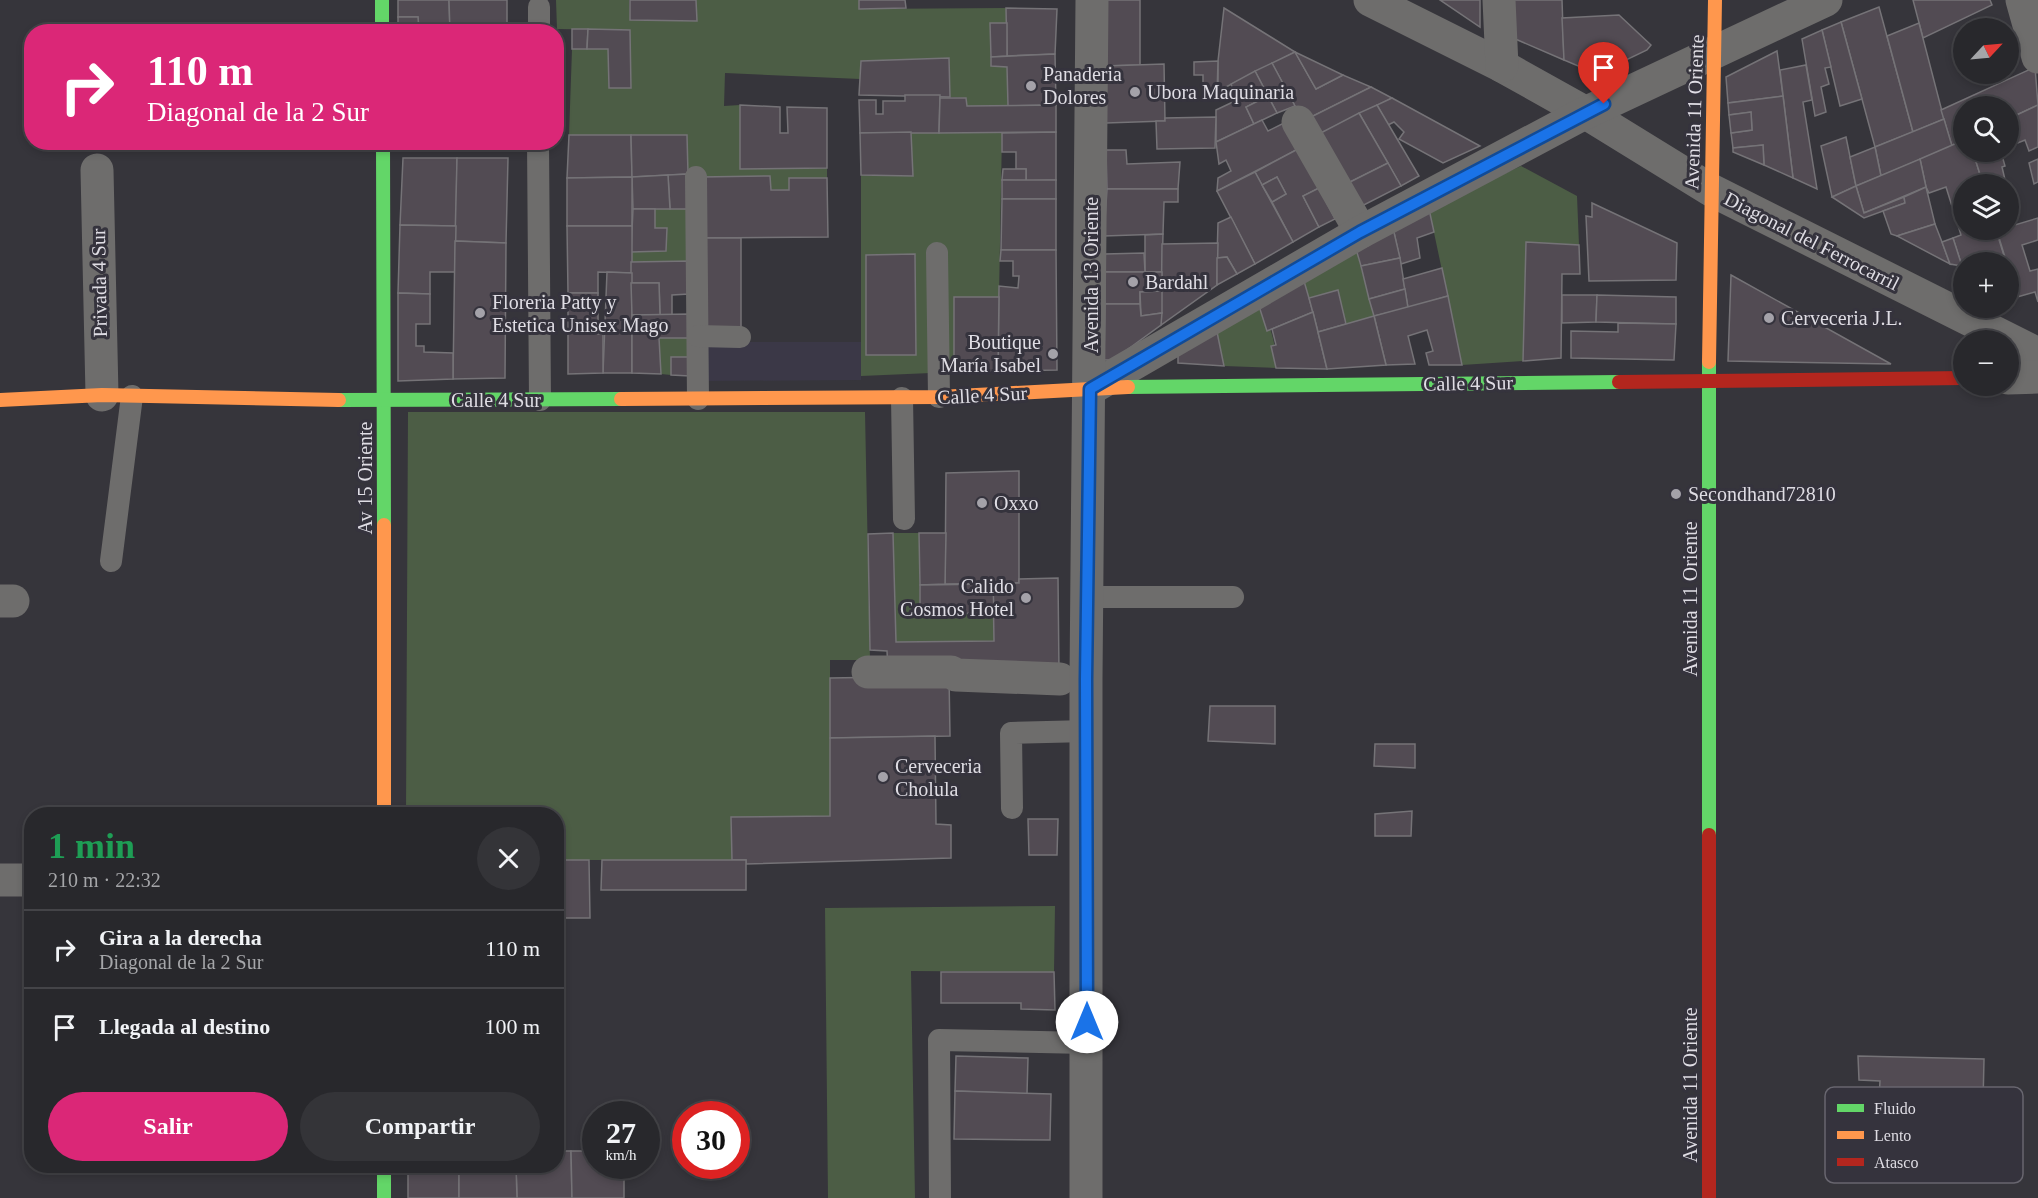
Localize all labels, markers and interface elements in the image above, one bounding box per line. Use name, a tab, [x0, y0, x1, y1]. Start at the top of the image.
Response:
north arrow	[1953, 18, 2019, 84]
map controls	[1953, 18, 2019, 396]
street label: Avenida 11 Oriente	[1680, 34, 1708, 190]
pin	[1578, 42, 1629, 104]
icon: right	[48, 48, 126, 126]
text: 110 m	[147, 48, 253, 94]
icon: arrive	[1587, 51, 1620, 84]
place label: Panaderia Dolores	[1043, 63, 1122, 108]
marker: Panaderia Dolores	[1024, 79, 1038, 93]
place label: Ubora Maquinaria	[1147, 81, 1294, 104]
marker: Ubora Maquinaria	[1128, 85, 1142, 99]
button: search	[1953, 96, 2019, 162]
text: Diagonal de la 2 Sur	[147, 97, 369, 127]
button: layers	[1953, 174, 2019, 240]
street label: Diagonal del Ferrocarril	[1720, 187, 1903, 296]
street label: Avenida 13 Oriente	[1080, 197, 1102, 353]
street label: Privada 4 Sur	[87, 228, 111, 338]
button: +	[1953, 252, 2019, 318]
place label: Bardahl	[1145, 271, 1209, 293]
marker: Bardahl	[1126, 275, 1140, 289]
place label: Floreria Patty y Estetica Unisex Mago	[492, 291, 669, 337]
marker: Floreria Patty y Estetica Unisex Mago	[473, 306, 487, 320]
place label: Cerveceria J.L.	[1781, 307, 1903, 329]
marker: Cerveceria J.L.	[1762, 311, 1776, 325]
button: −	[1953, 330, 2019, 396]
place label: Boutique María Isabel	[940, 331, 1041, 376]
marker: Boutique María Isabel	[1046, 347, 1060, 361]
street label: Calle 4 Sur	[1423, 371, 1514, 395]
street label: Calle 4 Sur	[936, 382, 1028, 408]
street label: Calle 4 Sur	[451, 389, 541, 411]
street label: Av 15 Oriente	[354, 421, 376, 534]
place label: Secondhand72810	[1688, 483, 1836, 505]
marker: Secondhand72810	[1669, 487, 1683, 501]
place label: Oxxo	[994, 492, 1038, 514]
marker: Oxxo	[975, 496, 989, 510]
street label: Avenida 11 Oriente	[1679, 521, 1701, 677]
place label: Calido Cosmos Hotel	[900, 575, 1014, 620]
marker: Calido Cosmos Hotel	[1019, 591, 1033, 605]
place label: Cerveceria Cholula	[895, 755, 982, 800]
marker: Cerveceria Cholula	[876, 770, 890, 784]
text: 1 min	[48, 826, 135, 866]
button: close	[477, 827, 540, 890]
text: 210 m · 22:32	[48, 869, 161, 891]
text: Gira a la derecha	[99, 925, 262, 950]
icon: right	[48, 933, 81, 966]
text: 110 m	[485, 936, 540, 961]
text: Diagonal de la 2 Sur	[99, 951, 263, 973]
position arrow	[1055, 990, 1119, 1054]
street label: Avenida 11 Oriente	[1679, 1007, 1701, 1163]
icon: arrive	[48, 1011, 81, 1044]
text: Llegada al destino	[99, 1014, 270, 1039]
text: 100 m	[484, 1014, 540, 1039]
legend	[1825, 1087, 2023, 1183]
button: Salir	[48, 1092, 288, 1161]
button: Compartir	[300, 1092, 540, 1161]
text: Fluido	[1874, 1100, 1916, 1117]
speed limit sign: 30	[672, 1101, 750, 1179]
text: 27	[606, 1116, 636, 1149]
text: Lento	[1874, 1127, 1911, 1144]
text: km/h	[606, 1147, 636, 1163]
text: Atasco	[1874, 1154, 1918, 1171]

